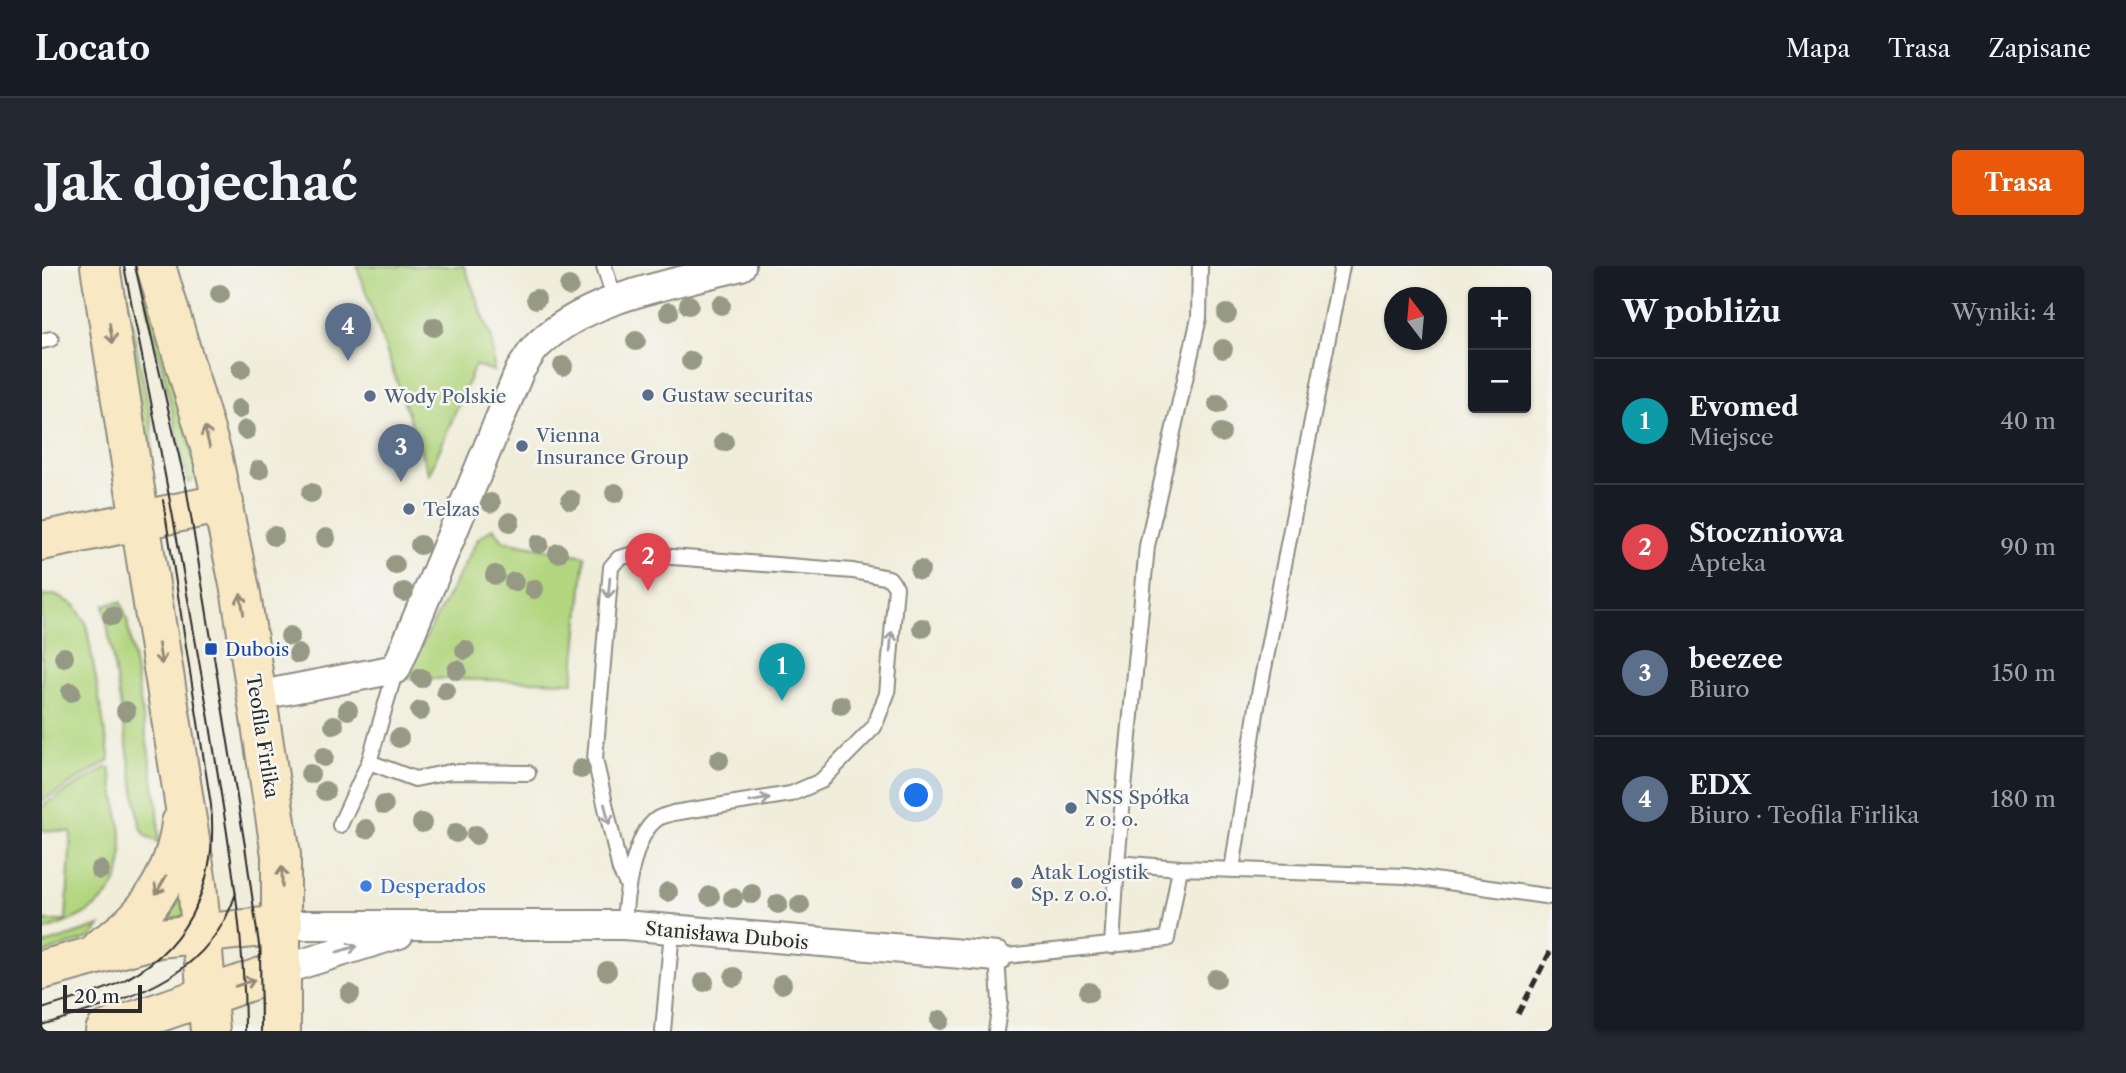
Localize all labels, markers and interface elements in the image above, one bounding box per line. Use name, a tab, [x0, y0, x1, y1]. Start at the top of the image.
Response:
text: Locato	[35, 28, 150, 69]
text: Mapa	[1786, 34, 1850, 63]
text: Trasa	[1888, 34, 1950, 63]
text: Zapisane	[1988, 34, 2091, 63]
button: Trasa	[1952, 150, 2084, 215]
text: Jak dojechać	[42, 152, 358, 213]
north arrow	[1384, 287, 1447, 350]
map controls	[1468, 287, 1531, 413]
button: +	[1468, 287, 1531, 350]
text: W pobliżu	[1622, 293, 1781, 330]
text: Wyniki: 4	[1952, 298, 2056, 326]
pin: 4	[325, 303, 371, 361]
one-way arrow	[104, 322, 117, 344]
button: −	[1468, 350, 1531, 413]
place label: Gustaw securitas	[662, 384, 813, 407]
place label: Wody Polskie	[383, 385, 506, 408]
marker: Gustaw securitas	[640, 387, 656, 403]
marker: Wody Polskie	[362, 388, 378, 404]
text: Evomed	[1689, 391, 1799, 423]
text: 1	[1640, 407, 1650, 435]
text: 40 m	[2001, 407, 2056, 435]
text: Miejsce	[1689, 423, 1774, 451]
pin: 3	[378, 424, 424, 482]
place label: Vienna Insurance Group	[535, 424, 689, 469]
one-way arrow	[200, 426, 213, 448]
marker: Vienna Insurance Group	[514, 438, 530, 454]
place label: Telzas	[423, 498, 480, 521]
marker: Telzas	[401, 501, 417, 517]
text: Stoczniowa	[1689, 517, 1844, 549]
pin: 2	[625, 533, 671, 591]
text: 2	[1638, 533, 1652, 561]
text: 90 m	[2000, 533, 2056, 561]
text: Apteka	[1689, 549, 1766, 577]
one-way arrow	[602, 577, 615, 599]
one-way arrow	[235, 593, 248, 616]
one-way arrow	[885, 631, 898, 654]
place label: Dubois	[225, 638, 289, 661]
marker: Dubois	[203, 641, 219, 657]
one-way arrow	[154, 642, 167, 664]
pin: 1	[759, 643, 805, 701]
text: beezee	[1689, 643, 1783, 675]
text: 3	[1639, 659, 1652, 687]
text: 150 m	[1992, 659, 2056, 687]
street label: Teofila Firlika	[241, 672, 284, 800]
text: Biuro	[1689, 675, 1750, 703]
text: EDX	[1689, 769, 1751, 801]
your location	[899, 778, 933, 812]
text: 4	[1638, 785, 1652, 813]
text: 180 m	[1991, 785, 2056, 813]
place label: NSS Spółka z o. o.	[1085, 786, 1190, 831]
one-way arrow	[749, 793, 771, 806]
marker: NSS Spółka z o. o.	[1063, 800, 1079, 816]
text: Biuro · Teofila Firlika	[1689, 801, 1919, 829]
one-way arrow	[601, 802, 614, 825]
place label: Atak Logistik Sp. z o.o.	[1030, 861, 1150, 906]
one-way arrow	[275, 866, 289, 889]
one-way arrow	[154, 874, 167, 895]
place label: Desperados	[380, 875, 486, 898]
marker: Atak Logistik Sp. z o.o.	[1009, 875, 1025, 891]
marker: Desperados	[358, 878, 374, 894]
street label: Stanisława Dubois	[644, 917, 809, 954]
one-way arrow	[336, 942, 358, 955]
one-way arrow	[234, 976, 256, 988]
scale bar	[63, 982, 142, 1014]
text: 20 m	[74, 985, 120, 1008]

